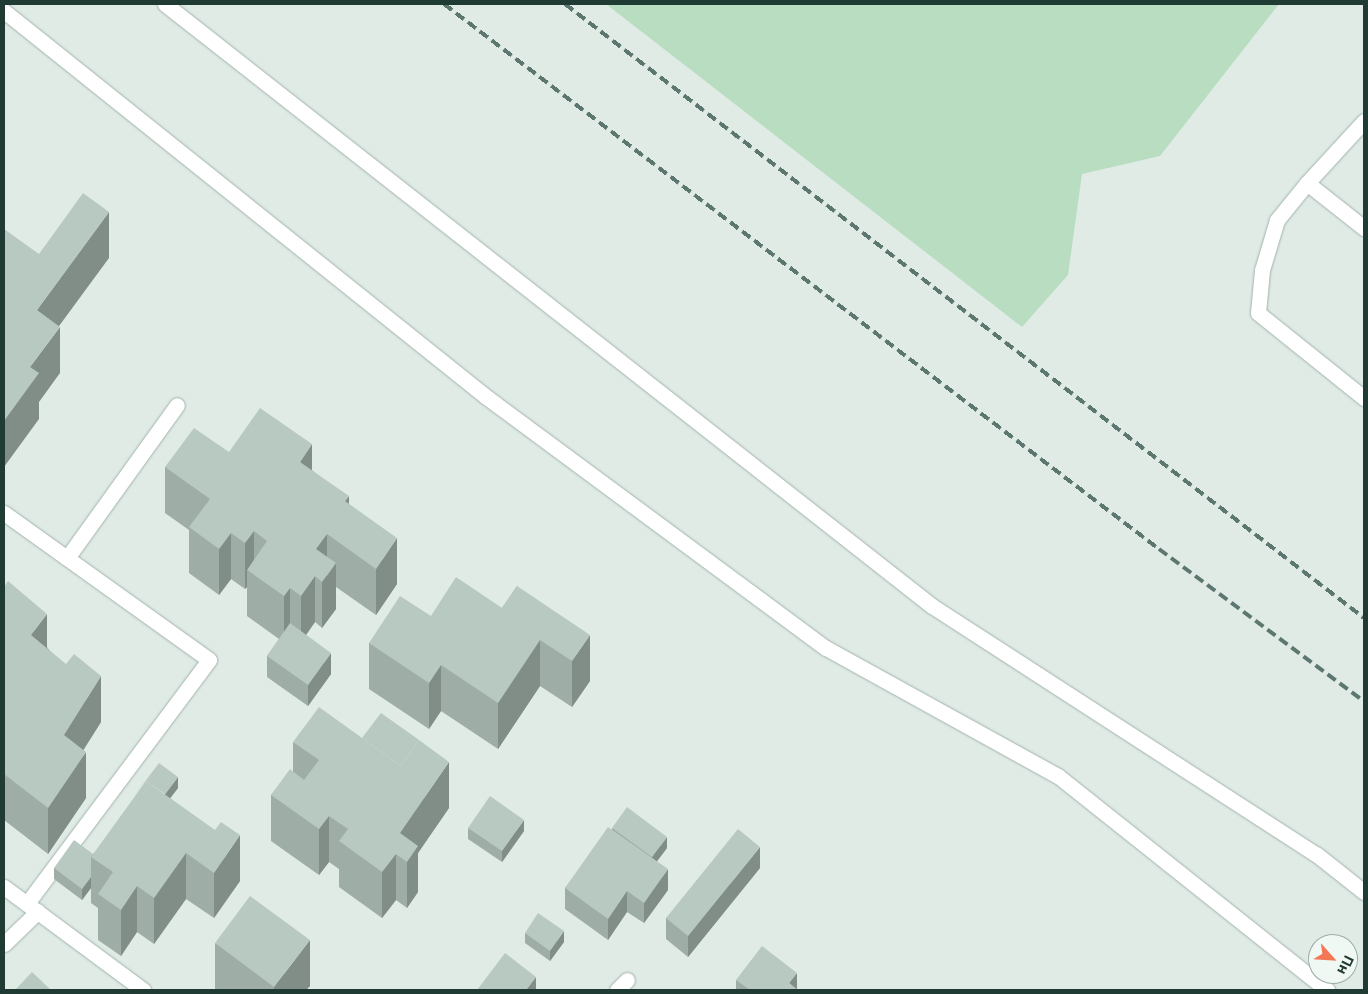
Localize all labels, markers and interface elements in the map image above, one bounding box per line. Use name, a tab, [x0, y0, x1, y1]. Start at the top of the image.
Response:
north arrow	[1308, 934, 1358, 984]
text: Пн	[1333, 952, 1359, 978]

